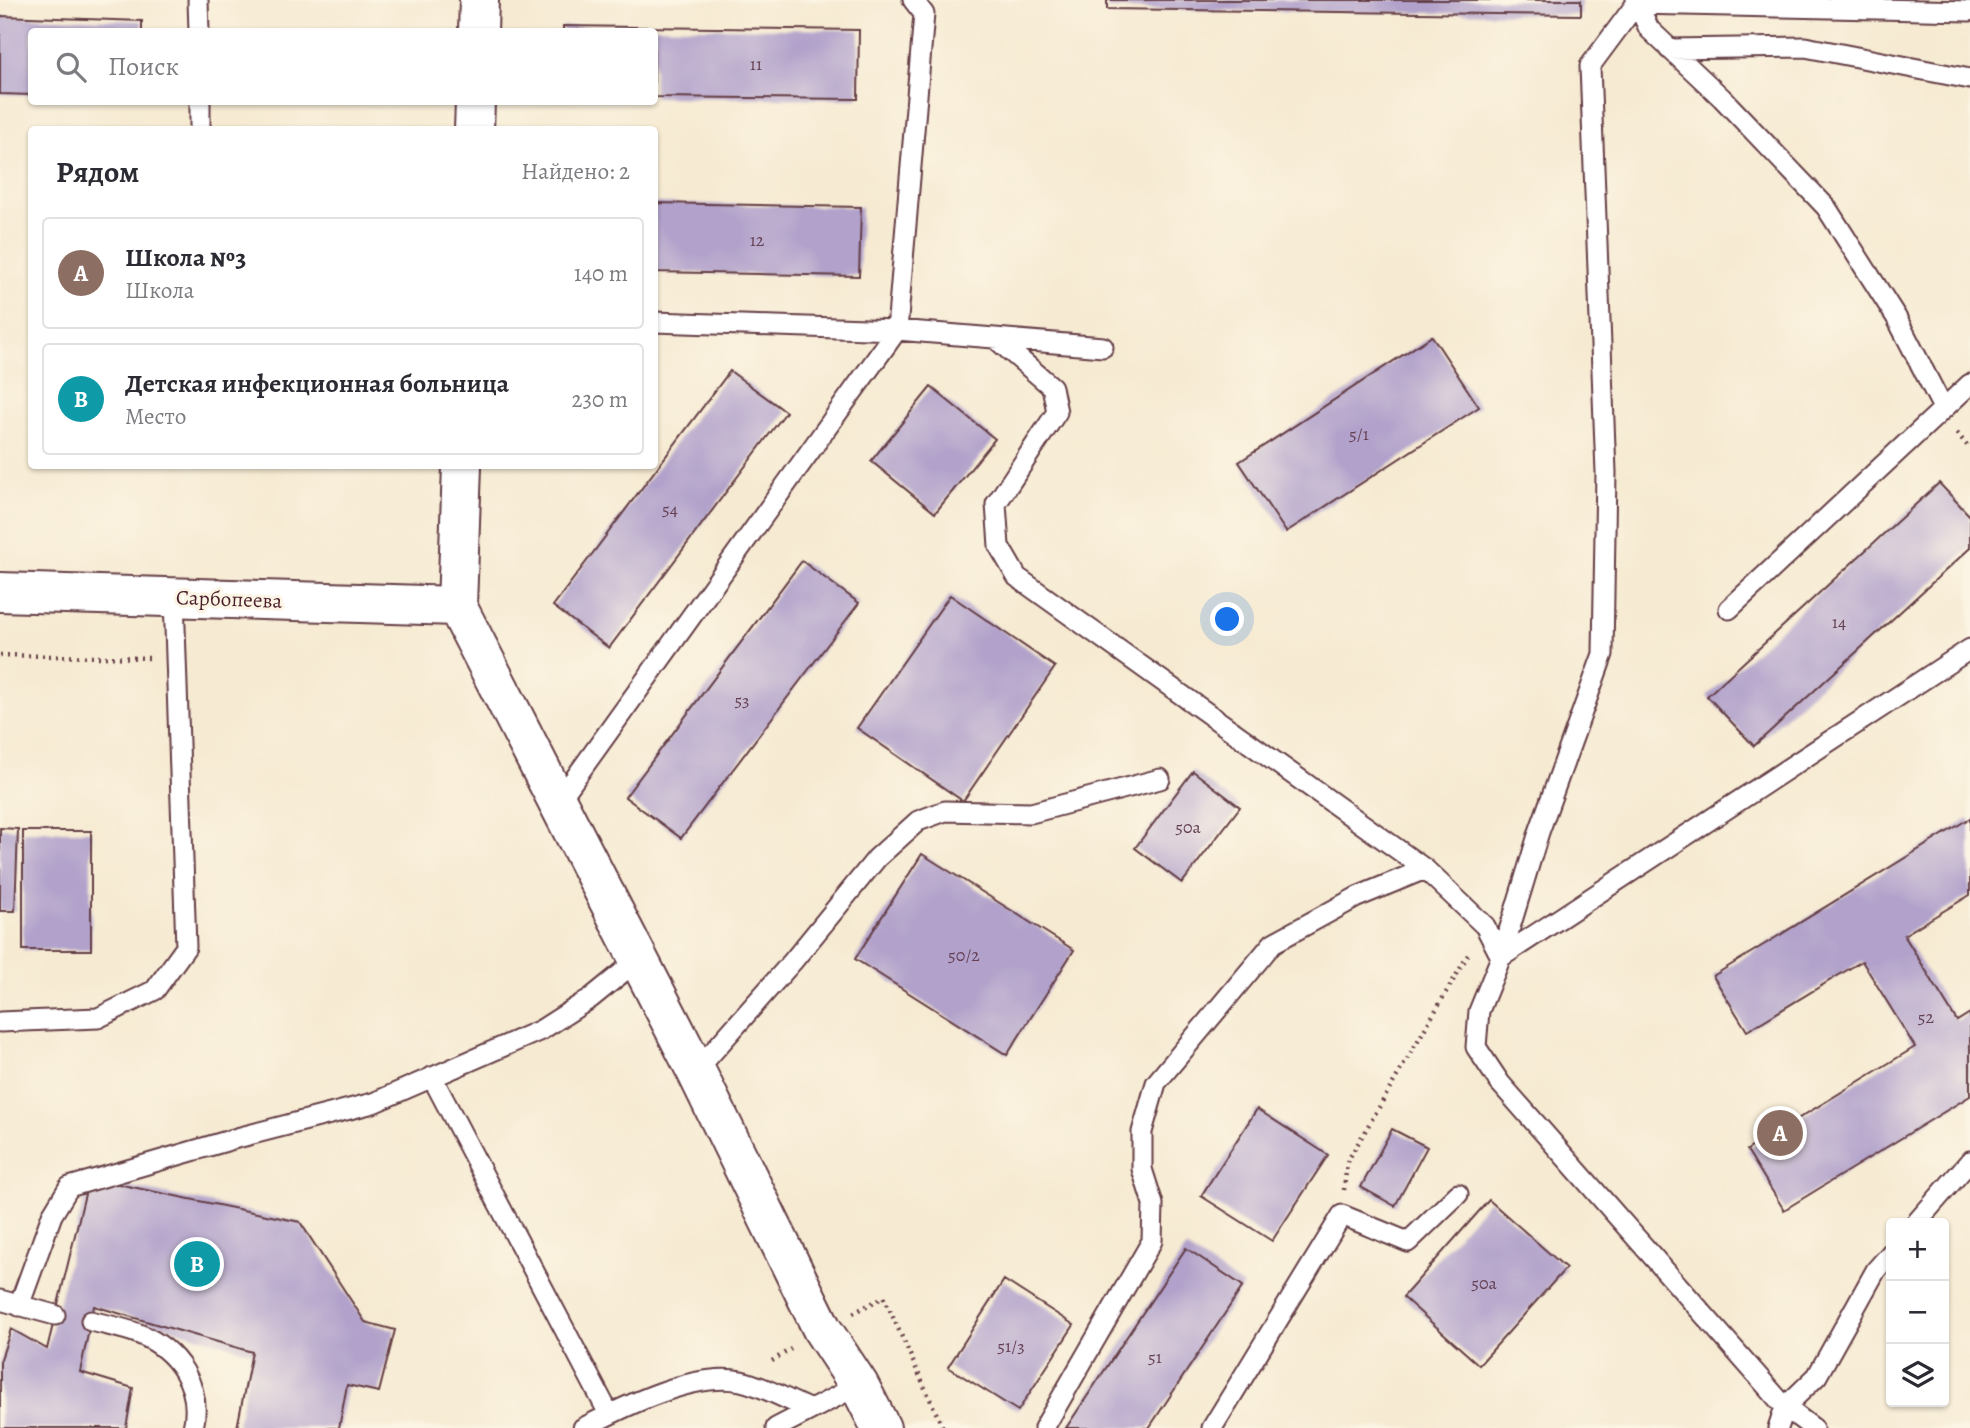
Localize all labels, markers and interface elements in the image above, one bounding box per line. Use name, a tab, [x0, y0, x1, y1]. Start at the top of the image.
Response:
search box	[28, 28, 658, 105]
icon: search	[52, 48, 90, 86]
text: Поиск	[108, 49, 179, 84]
house number: 11	[750, 52, 762, 76]
text: Рядом	[56, 152, 139, 192]
text: Найдено: 2	[521, 156, 630, 187]
house number: 12	[750, 228, 765, 252]
text: Школа №3	[125, 240, 246, 275]
text: A	[74, 258, 88, 289]
text: 140 m	[574, 258, 628, 289]
text: Школа	[125, 275, 194, 306]
text: Детская инфекционная больница	[125, 366, 509, 401]
text: B	[74, 384, 88, 415]
text: 230 m	[572, 384, 628, 415]
text: Место	[125, 401, 186, 432]
house number: 5/1	[1349, 422, 1369, 446]
house number: 54	[662, 497, 678, 521]
street label: Сарбопеева	[175, 583, 283, 615]
your location	[1210, 602, 1244, 636]
house number: 14	[1832, 610, 1846, 634]
house number: 53	[734, 688, 750, 712]
house number: 50а	[1175, 815, 1202, 839]
house number: 50/2	[948, 943, 980, 967]
house number: 52	[1918, 1005, 1935, 1029]
pin: A	[1757, 1107, 1803, 1159]
map controls	[1886, 1218, 1949, 1407]
button: +	[1886, 1218, 1949, 1281]
pin: B	[174, 1238, 220, 1290]
house number: 50а	[1471, 1271, 1498, 1295]
button: −	[1886, 1281, 1949, 1344]
house number: 51/3	[997, 1334, 1025, 1358]
button: layers	[1886, 1344, 1949, 1407]
house number: 51	[1148, 1345, 1162, 1369]

